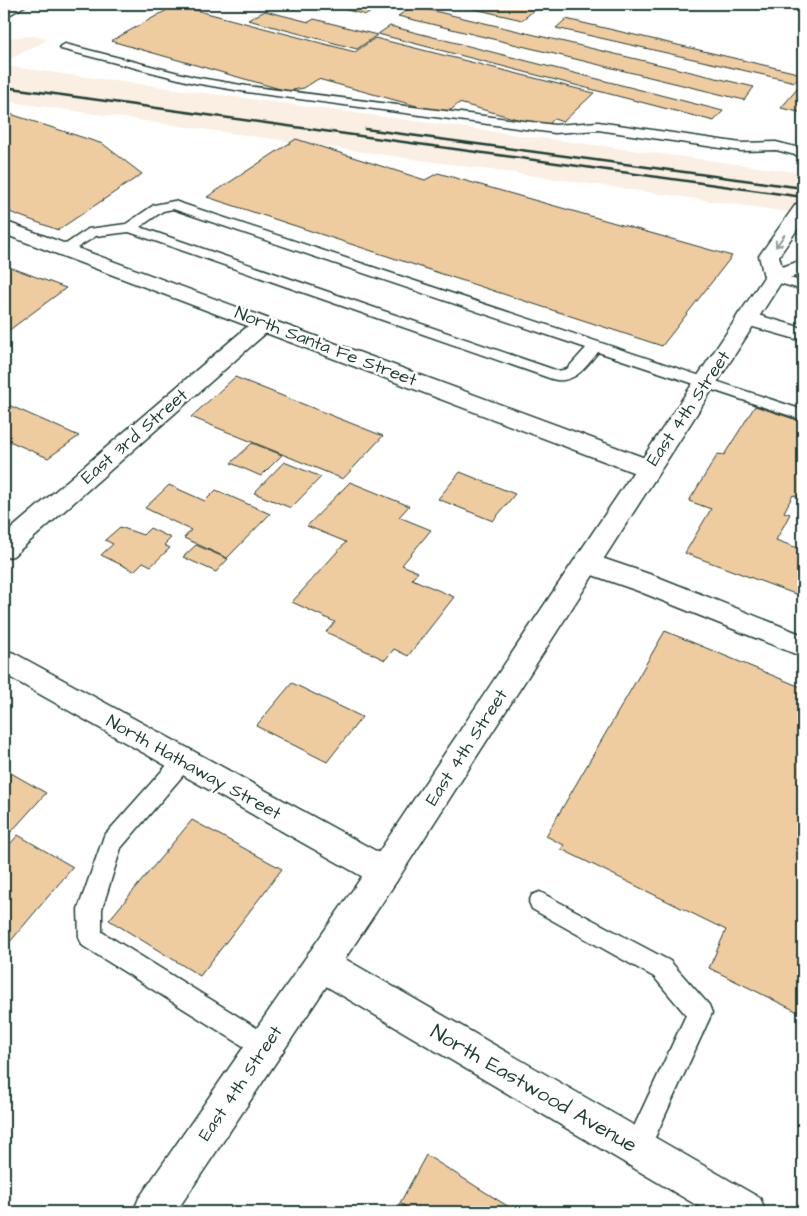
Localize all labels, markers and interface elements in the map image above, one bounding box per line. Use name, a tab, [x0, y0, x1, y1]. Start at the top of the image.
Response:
one-way arrow	[775, 234, 785, 248]
street label: North Santa Fe Street	[231, 300, 421, 393]
street label: East 4th Street	[640, 345, 737, 471]
street label: East 3rd Street	[75, 382, 194, 490]
street label: East 4th Street	[419, 683, 514, 810]
street label: North Hathaway Street	[101, 709, 286, 827]
street label: North Eastwood Avenue	[425, 1017, 642, 1159]
street label: East 4th Street	[192, 1020, 289, 1146]

